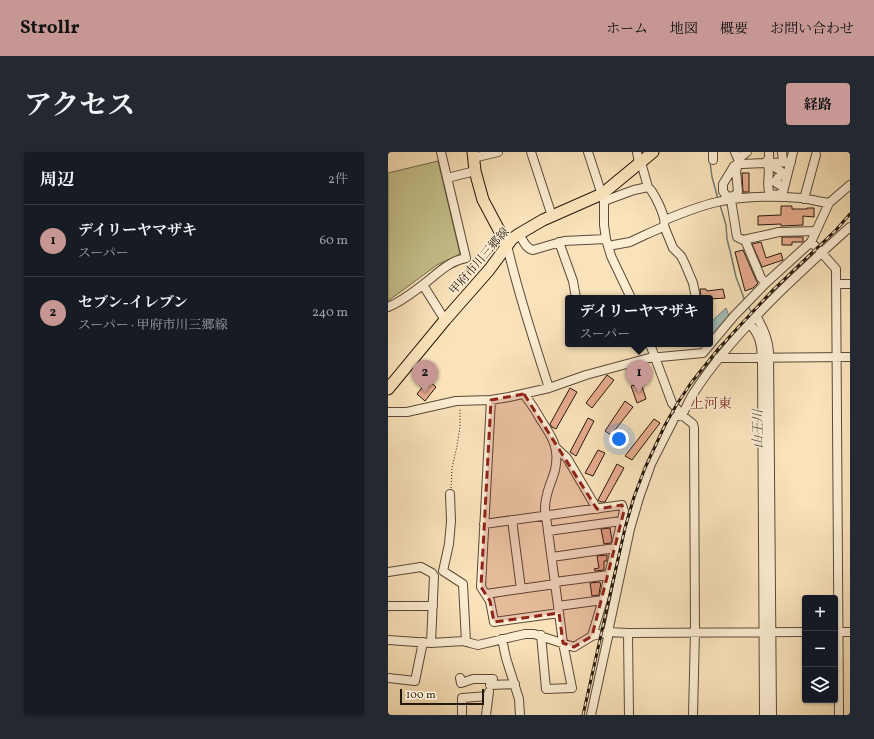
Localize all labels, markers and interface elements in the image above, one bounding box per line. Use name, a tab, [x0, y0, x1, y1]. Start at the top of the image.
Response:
text: Strollr	[20, 15, 80, 41]
text: ホーム	[606, 20, 648, 39]
text: 地図	[670, 20, 698, 39]
text: 概要	[720, 20, 748, 39]
text: お問い合わせ	[770, 20, 854, 39]
button: 経路	[786, 83, 850, 125]
text: アクセス	[24, 87, 135, 126]
text: 周辺	[40, 169, 74, 192]
text: 2件	[328, 171, 348, 189]
text: デイリーヤマザキ	[78, 221, 197, 242]
street label: 甲府市川三郷線	[446, 225, 513, 299]
text: 1	[50, 232, 56, 250]
text: 60 m	[320, 232, 348, 250]
text: スーパー	[78, 245, 129, 263]
text: セブン-イレブン	[78, 293, 188, 314]
popup	[565, 295, 713, 347]
text: デイリーヤマザキ	[580, 302, 698, 323]
text: 2	[50, 304, 56, 322]
text: 240 m	[312, 304, 348, 322]
text: スーパー · 甲府市川三郷線	[78, 317, 227, 335]
text: スーパー	[580, 326, 630, 344]
pin: 2	[412, 360, 438, 393]
pin: 1	[626, 360, 652, 393]
district label: 上河東	[690, 395, 732, 414]
water label: 山王川	[750, 408, 768, 449]
your location	[609, 429, 629, 449]
map controls	[802, 595, 838, 703]
button: +	[802, 595, 838, 631]
button: −	[802, 631, 838, 667]
button: layers	[802, 667, 838, 703]
scale bar	[400, 687, 484, 706]
text: 100 m	[406, 688, 436, 703]

